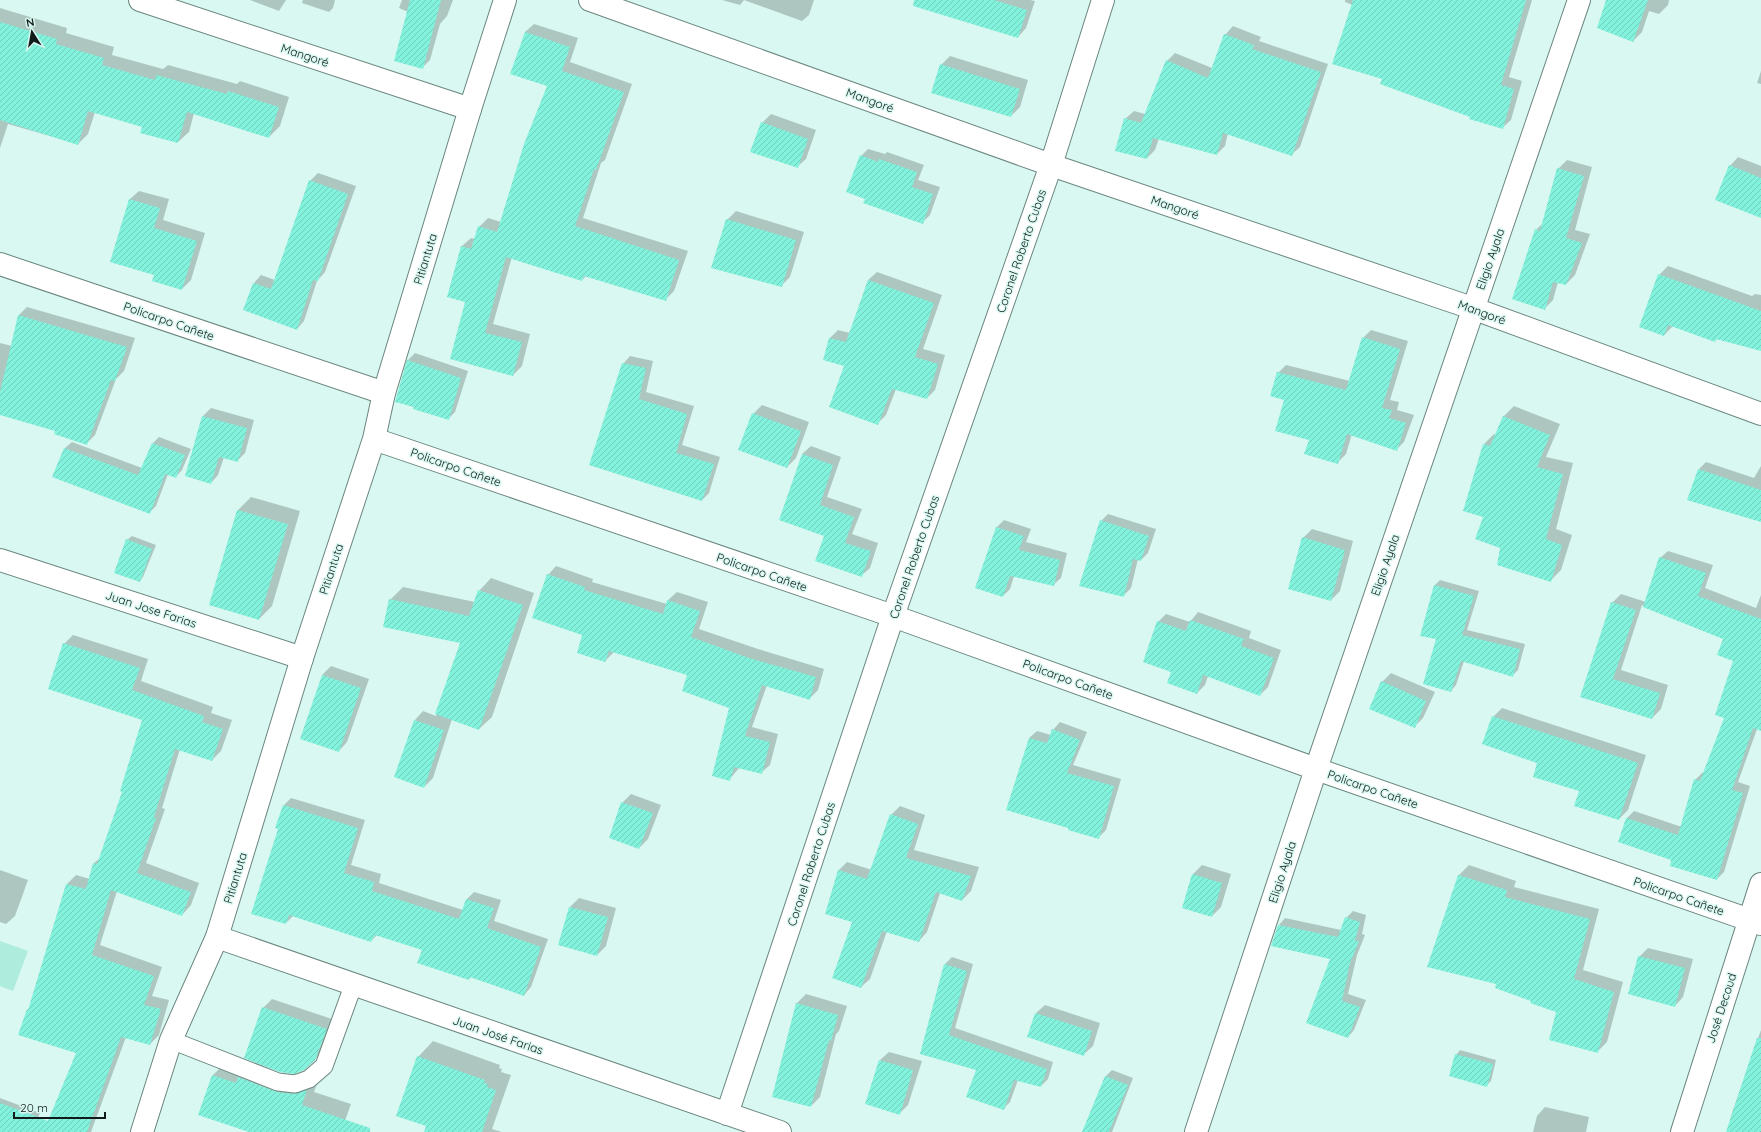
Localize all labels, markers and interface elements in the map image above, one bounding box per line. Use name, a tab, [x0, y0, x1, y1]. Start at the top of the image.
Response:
north arrow	[12, 12, 52, 52]
text: N	[25, 15, 35, 30]
street label: Mangoré	[279, 40, 331, 70]
street label: Mangoré	[844, 84, 896, 116]
street label: Coronel Roberto Cubas	[993, 187, 1049, 315]
street label: Mangoré	[1149, 192, 1201, 222]
street label: Eligio Ayala	[1472, 226, 1508, 292]
street label: Pitiantuta	[410, 232, 440, 286]
street label: Mangoré	[1456, 296, 1508, 328]
street label: Policarpo Cañete	[122, 298, 217, 344]
street label: Policarpo Cañete	[409, 444, 504, 490]
street label: Coronel Roberto Cubas	[886, 493, 942, 621]
street label: Eligio Ayala	[1367, 532, 1403, 598]
street label: Pitiantuta	[316, 542, 346, 596]
street label: Policarpo Cañete	[715, 549, 810, 595]
street label: Juan Jose Farias	[104, 587, 199, 631]
street label: Policarpo Cañete	[1021, 656, 1115, 702]
street label: Policarpo Cañete	[1326, 766, 1421, 812]
street label: Coronel Roberto Cubas	[784, 800, 838, 928]
street label: Eligio Ayala	[1265, 839, 1299, 905]
street label: Pitiantuta	[220, 851, 250, 905]
street label: Policarpo Cañete	[1632, 873, 1727, 919]
street label: José Decoud	[1703, 971, 1739, 1045]
street label: Juan José Farias	[451, 1012, 546, 1058]
scale bar	[14, 1094, 105, 1120]
text: 20 m	[20, 1100, 48, 1115]

